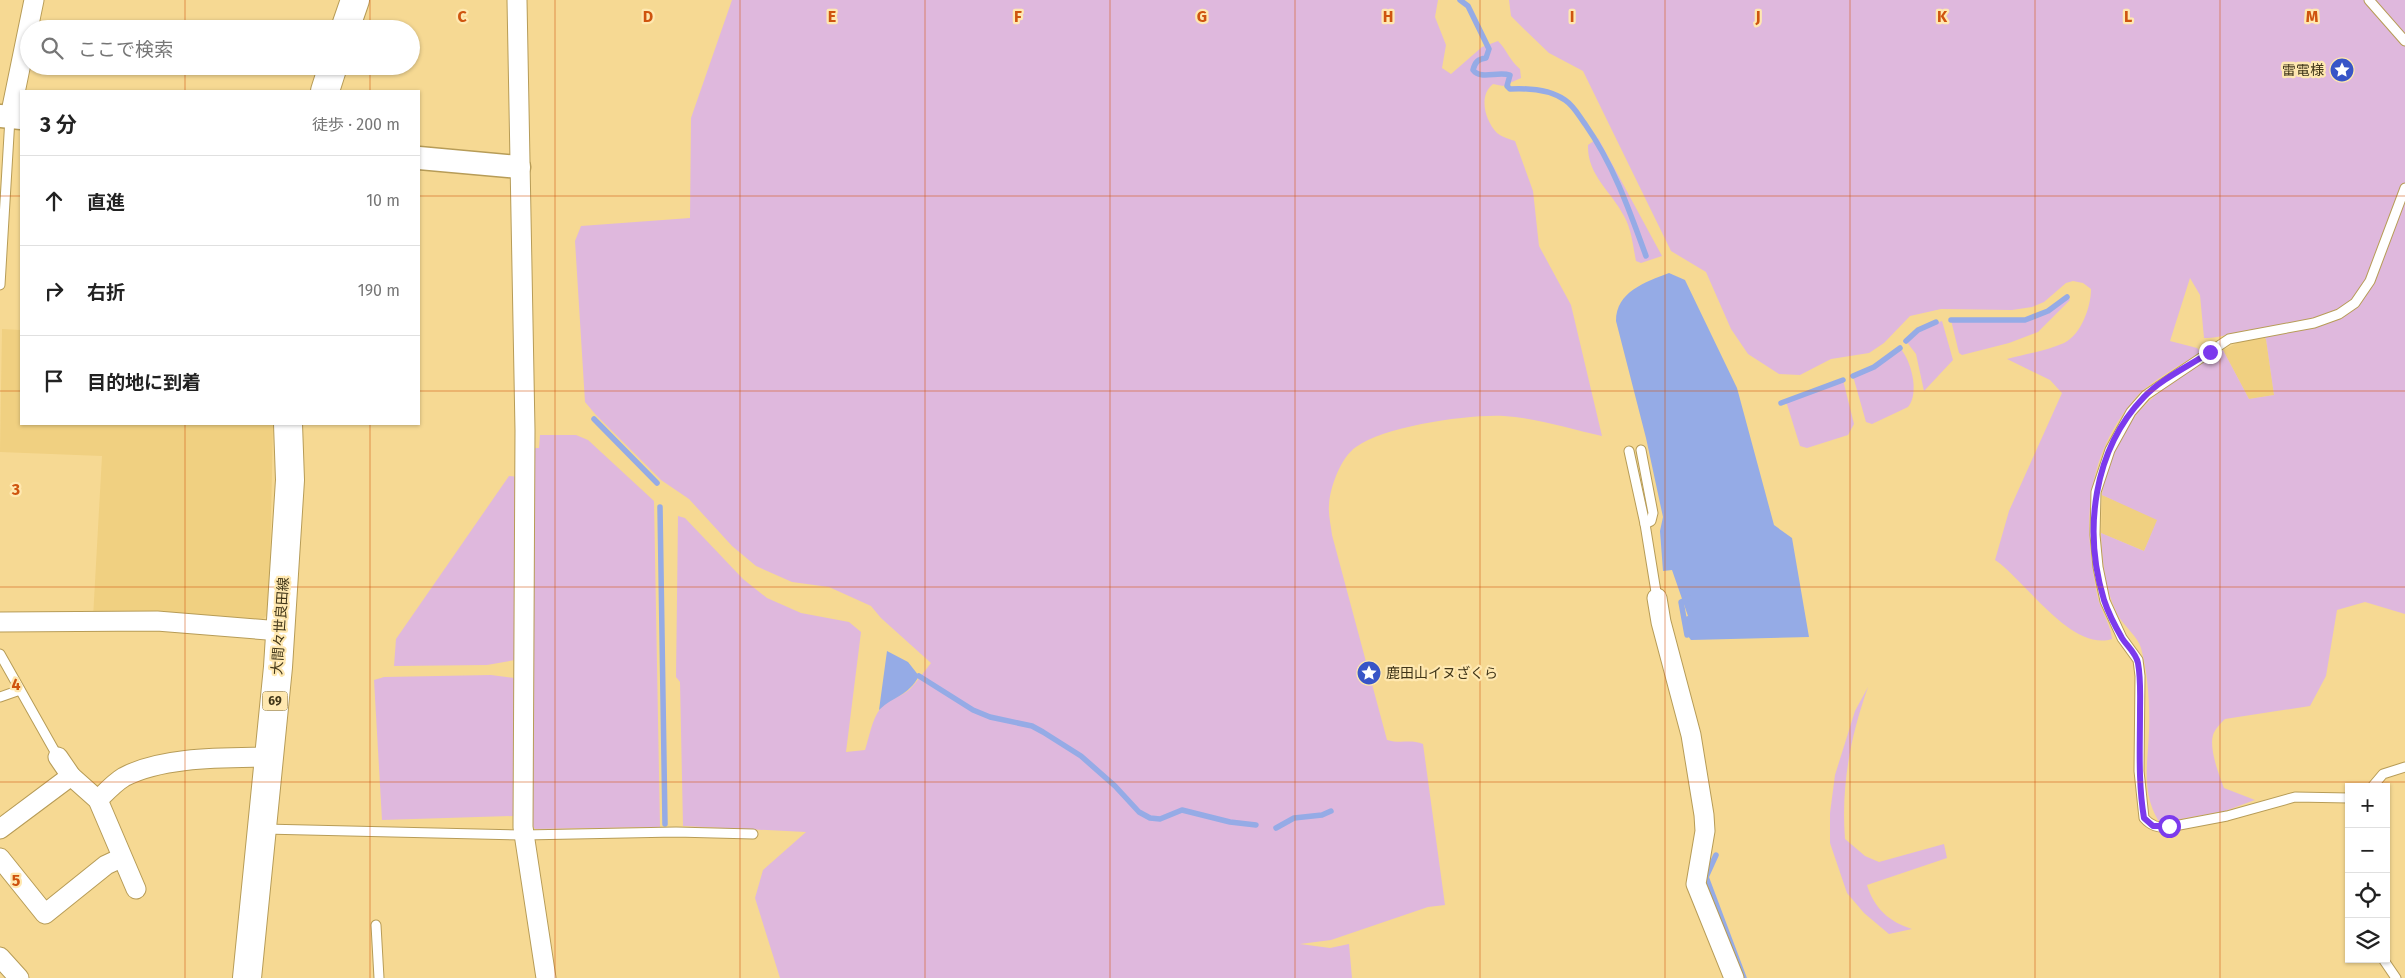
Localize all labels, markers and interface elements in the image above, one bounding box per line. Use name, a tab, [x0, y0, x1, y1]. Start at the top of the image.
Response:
text: C	[457, 7, 467, 26]
text: D	[643, 7, 653, 26]
text: E	[828, 7, 836, 26]
text: F	[1014, 7, 1022, 26]
text: G	[1197, 7, 1207, 26]
text: H	[1383, 7, 1393, 26]
text: I	[1570, 7, 1574, 26]
text: J	[1754, 7, 1761, 26]
text: K	[1937, 7, 1948, 26]
text: L	[2124, 7, 2132, 26]
text: M	[2306, 7, 2319, 26]
search box	[20, 20, 420, 75]
icon: search	[38, 34, 66, 62]
text: ここで検索	[78, 38, 173, 61]
place icon: 雷電様	[2329, 57, 2355, 83]
place label: 雷電様	[2282, 62, 2324, 79]
text: 3 分	[40, 112, 77, 138]
text: 徒歩 · 200 m	[312, 115, 400, 134]
icon: ahead	[40, 187, 68, 215]
text: 直進	[87, 191, 125, 214]
text: 10 m	[366, 191, 400, 210]
icon: right	[40, 277, 68, 305]
text: 右折	[87, 281, 125, 304]
text: 190 m	[358, 281, 400, 300]
route end	[2199, 341, 2222, 364]
icon: arrive	[40, 367, 68, 395]
text: 目的地に到着	[87, 371, 201, 394]
text: 3	[11, 480, 20, 499]
street label: 大間々世良田線	[269, 577, 292, 676]
place icon: 鹿田山イヌざくら	[1356, 660, 1382, 686]
place label: 鹿田山イヌざくら	[1386, 665, 1498, 682]
text: 4	[11, 675, 21, 694]
road number: 69	[262, 691, 288, 710]
map controls	[2345, 783, 2390, 963]
button: +	[2345, 783, 2390, 828]
route start	[2158, 815, 2181, 838]
button: −	[2345, 828, 2390, 873]
text: 5	[12, 871, 21, 890]
button: locate	[2345, 873, 2390, 918]
button: layers	[2345, 918, 2390, 963]

